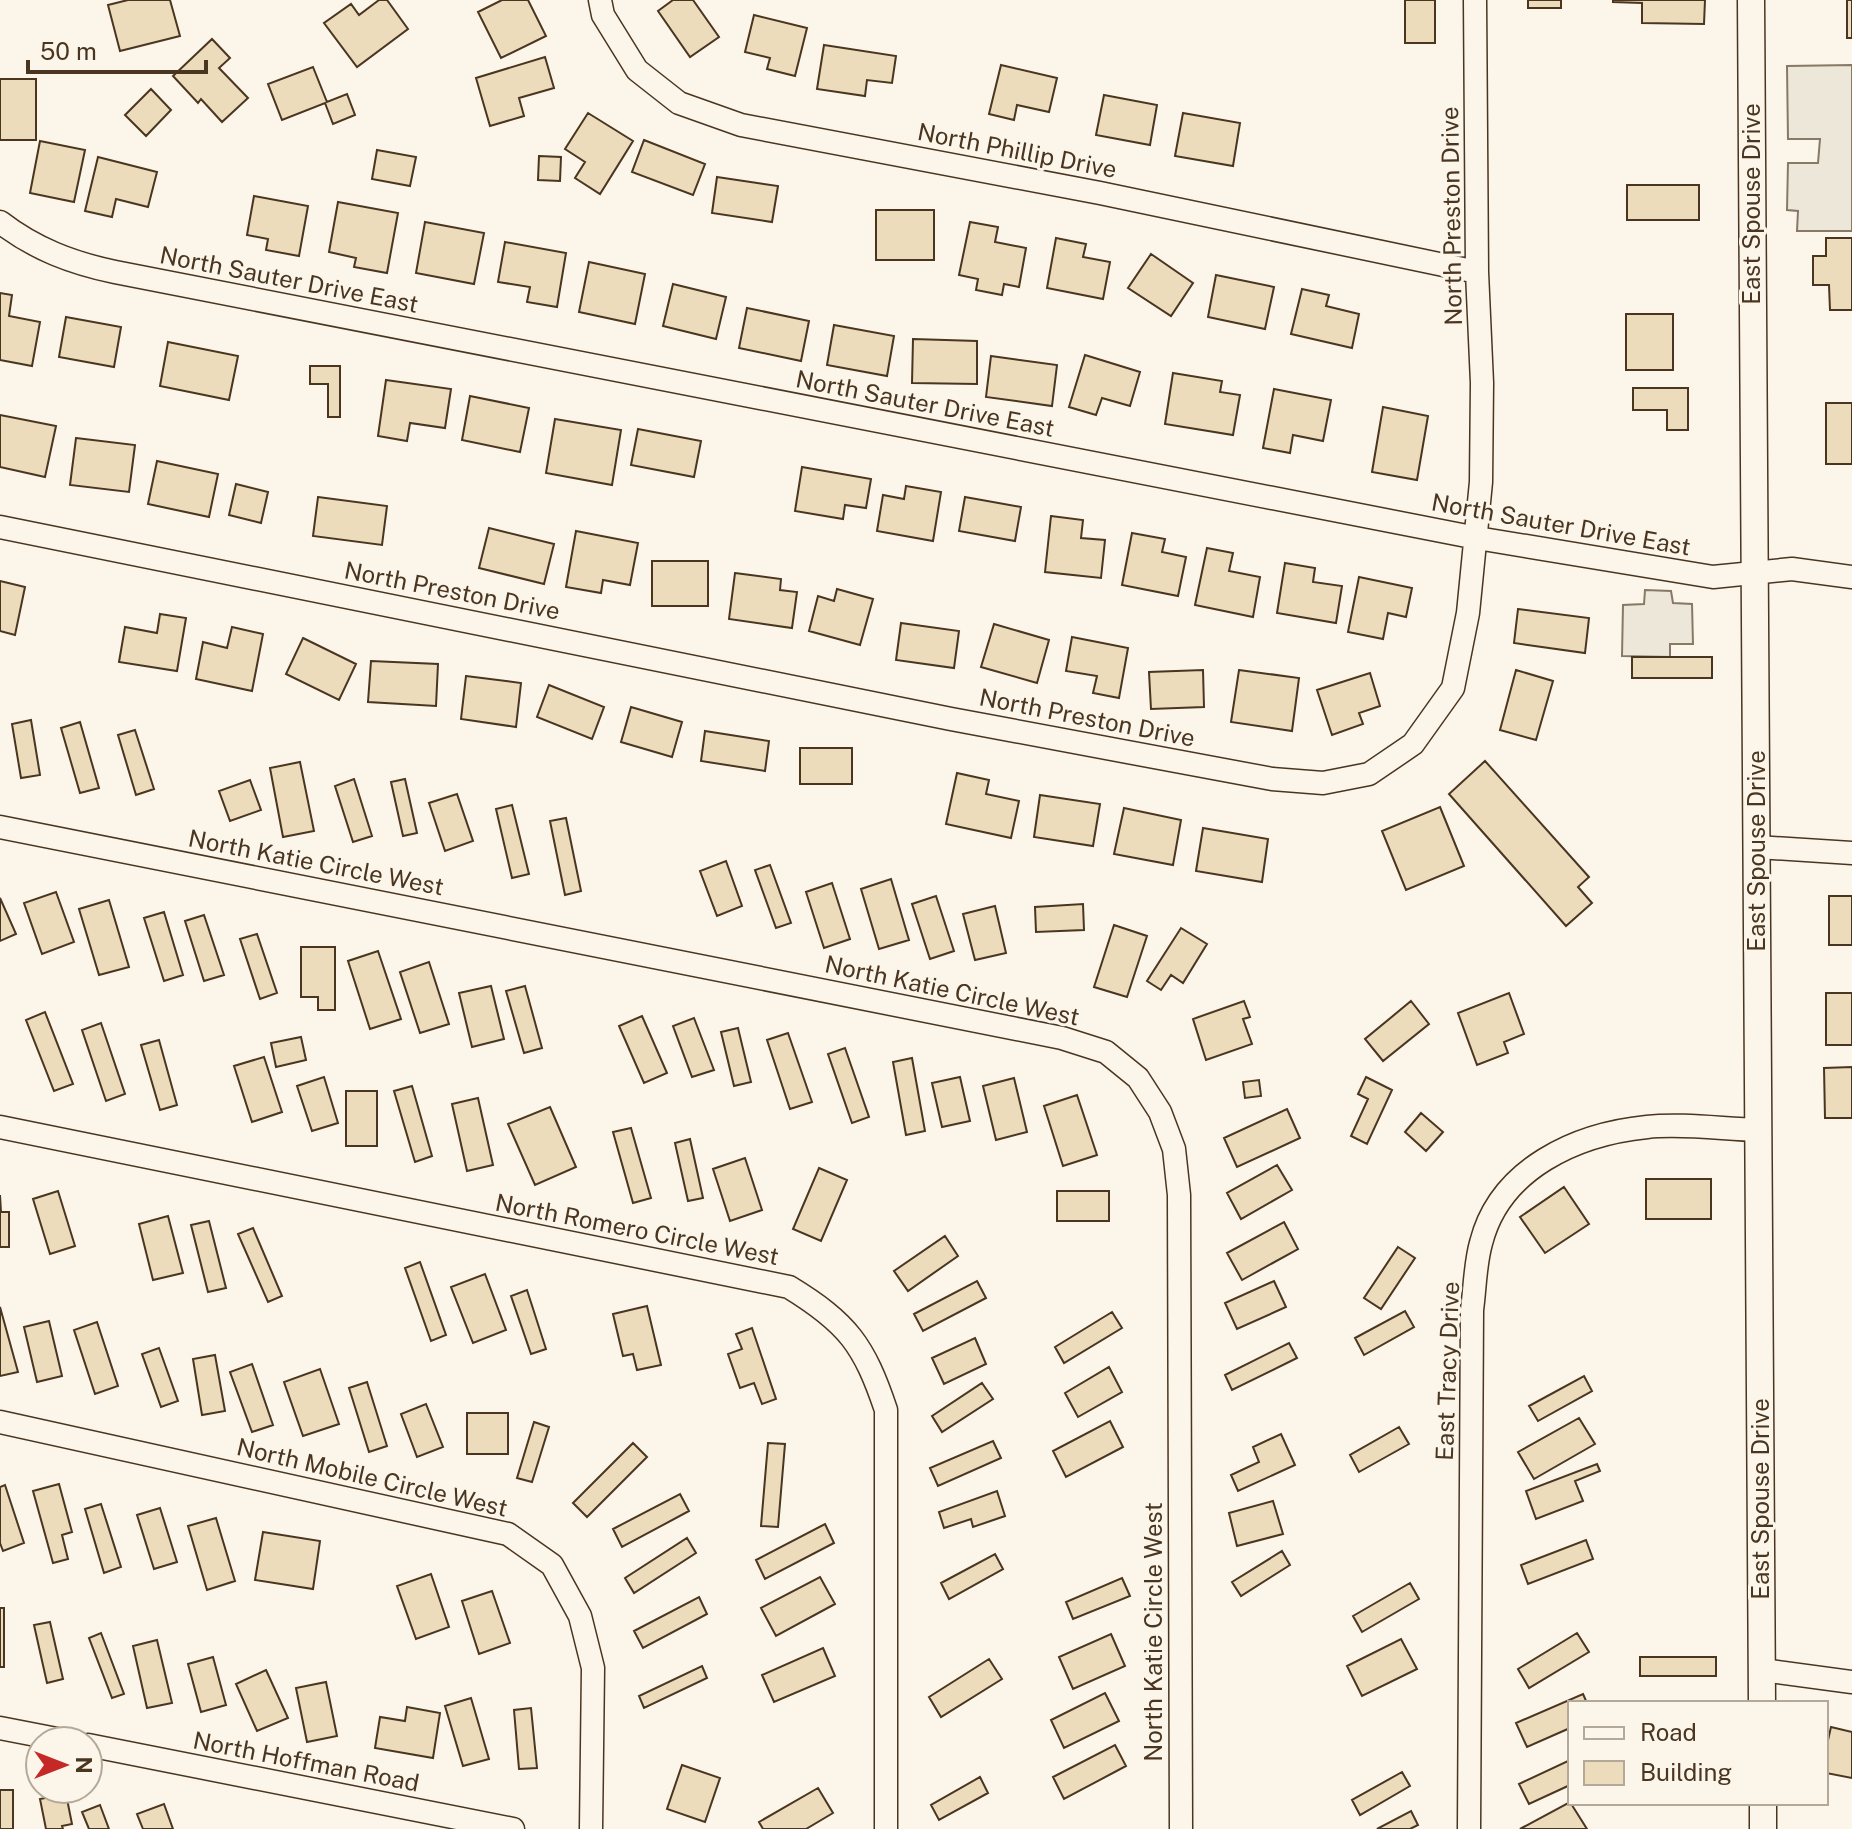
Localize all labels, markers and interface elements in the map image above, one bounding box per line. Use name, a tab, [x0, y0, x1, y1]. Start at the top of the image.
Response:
scale bar	[28, 24, 206, 74]
text: 50 m	[40, 37, 97, 65]
street label: East Spouse Drive	[1737, 103, 1765, 305]
street label: North Preston Drive	[1435, 106, 1467, 326]
street label: North Phillip Drive	[915, 117, 1119, 183]
street label: North Sauter Drive East	[158, 240, 421, 318]
street label: North Sauter Drive East	[794, 364, 1057, 442]
street label: North Sauter Drive East	[1429, 487, 1693, 561]
street label: North Preston Drive	[342, 555, 562, 625]
street label: North Preston Drive	[977, 682, 1197, 752]
street label: East Spouse Drive	[1742, 750, 1770, 952]
street label: North Katie Circle West	[186, 824, 446, 901]
street label: North Katie Circle West	[822, 949, 1082, 1031]
street label: North Romero Circle West	[493, 1188, 781, 1270]
street label: East Tracy Drive	[1430, 1281, 1464, 1461]
street label: East Spouse Drive	[1746, 1398, 1774, 1600]
street label: North Mobile Circle West	[234, 1432, 510, 1522]
street label: North Katie Circle West	[1139, 1502, 1167, 1762]
legend	[1568, 1701, 1828, 1805]
text: Road	[1640, 1718, 1697, 1746]
north arrow	[24, 1725, 104, 1805]
street label: North Hoffman Road	[191, 1725, 422, 1797]
text: N	[71, 1756, 97, 1774]
text: Building	[1640, 1758, 1732, 1786]

